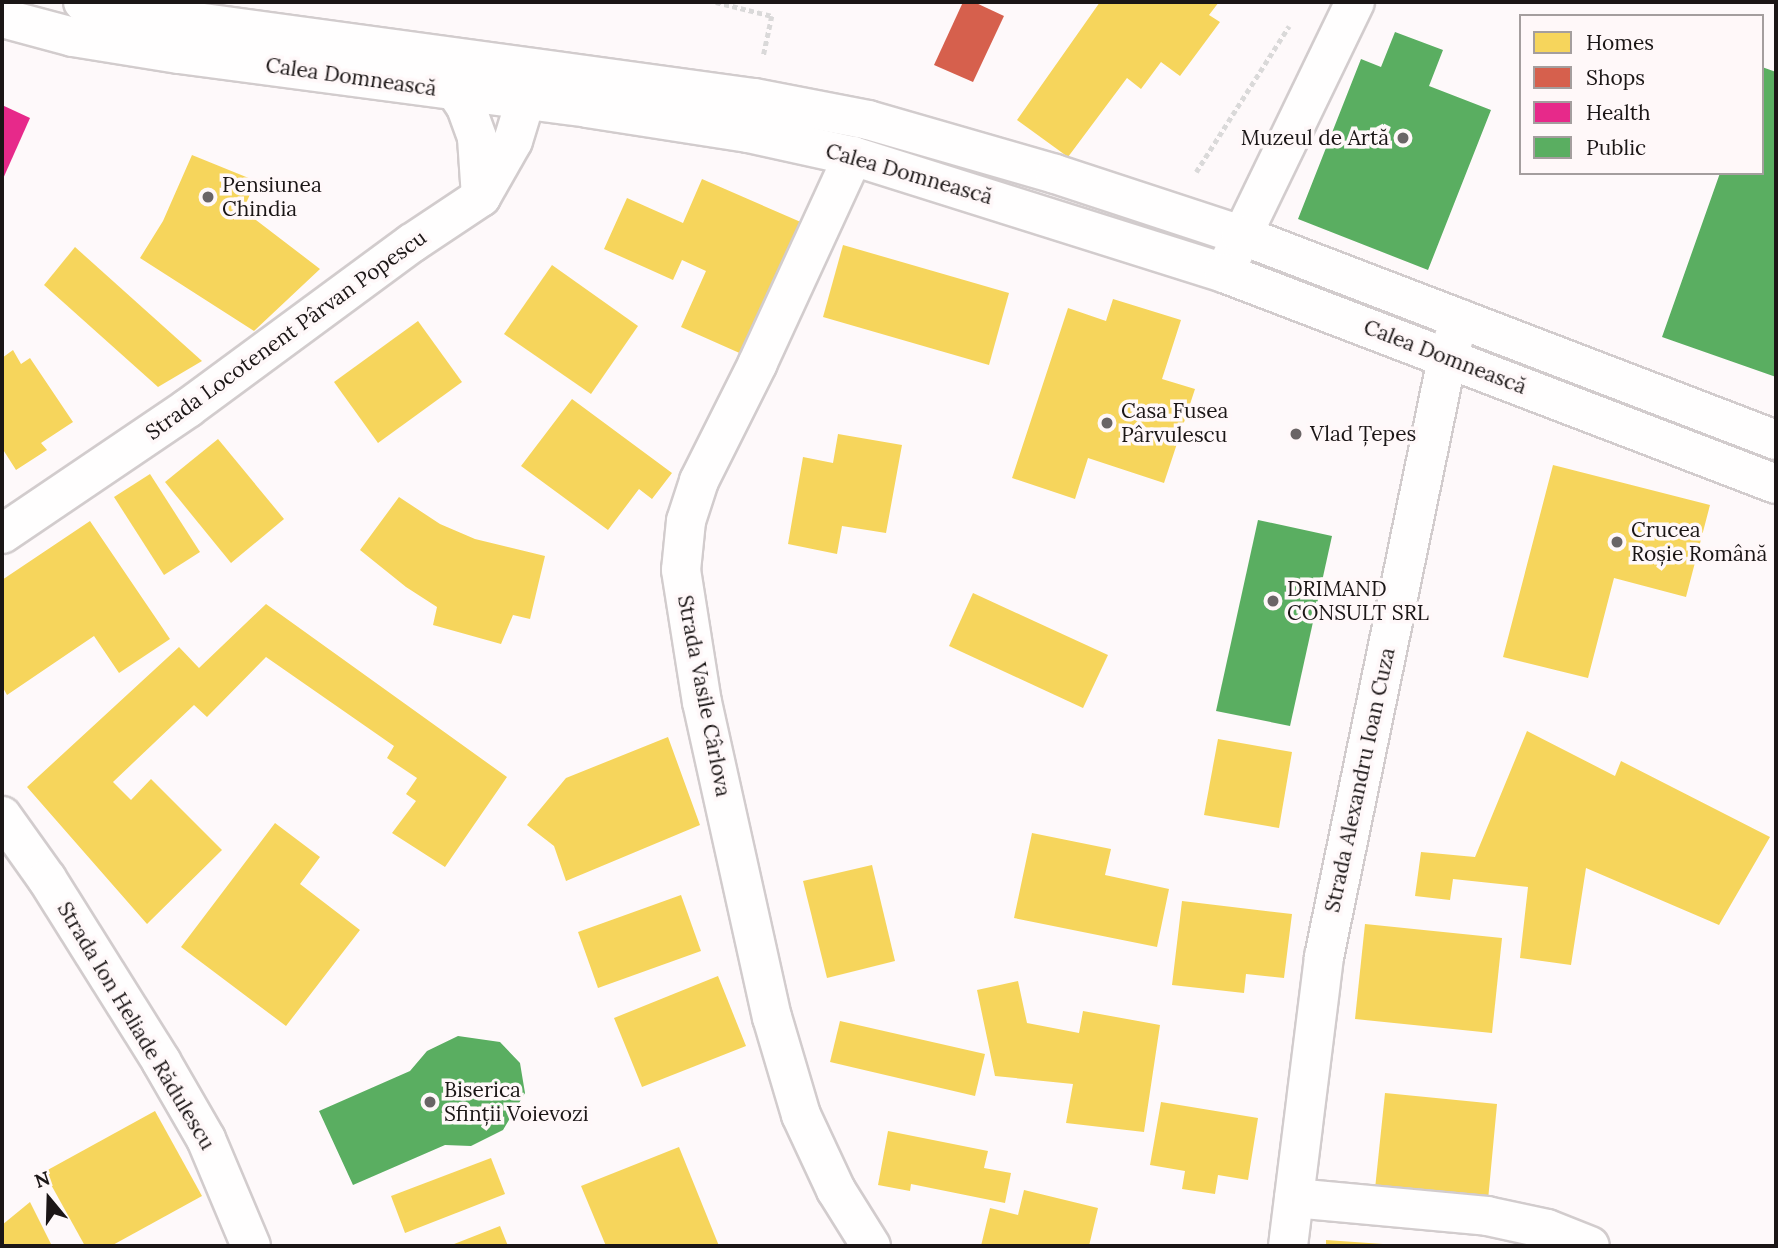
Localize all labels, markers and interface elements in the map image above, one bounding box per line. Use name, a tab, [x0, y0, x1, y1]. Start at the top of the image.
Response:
legend	[1519, 14, 1764, 175]
text: Homes	[1586, 29, 1654, 56]
street label: Calea Domnească	[264, 53, 438, 101]
text: Shops	[1586, 64, 1645, 91]
text: Health	[1586, 99, 1651, 126]
place label: Muzeul de Artă	[1241, 125, 1389, 151]
marker: Muzeul de Artă	[1395, 130, 1411, 146]
text: Public	[1586, 134, 1646, 161]
street label: Calea Domnească	[823, 138, 995, 210]
place label: Pensiunea Chindia	[222, 172, 322, 222]
marker: Pensiunea Chindia	[200, 189, 216, 205]
street label: Strada Locotenent Pârvan Popescu	[141, 225, 431, 445]
street label: Calea Domnească	[1360, 314, 1530, 400]
place label: Casa Fusea Pârvulescu	[1121, 398, 1228, 448]
marker: Casa Fusea Pârvulescu	[1099, 415, 1115, 431]
place label: Vlad Țepes	[1310, 421, 1416, 447]
marker: Vlad Țepes	[1288, 426, 1304, 442]
place label: Crucea Roșie Română	[1631, 517, 1767, 567]
marker: Crucea Roșie Română	[1609, 534, 1625, 550]
place label: DRIMAND CONSULT SRL	[1287, 576, 1429, 626]
street label: Strada Vasile Cârlova	[672, 593, 736, 799]
marker: DRIMAND CONSULT SRL	[1265, 593, 1281, 609]
street label: Strada Alexandru Ioan Cuza	[1320, 645, 1400, 915]
street label: Strada Ion Heliade Rădulescu	[52, 898, 220, 1154]
place label: Biserica Sfinții Voievozi	[444, 1077, 589, 1127]
marker: Biserica Sfinții Voievozi	[422, 1094, 438, 1110]
north arrow	[14, 1164, 84, 1234]
text: N	[31, 1165, 53, 1193]

